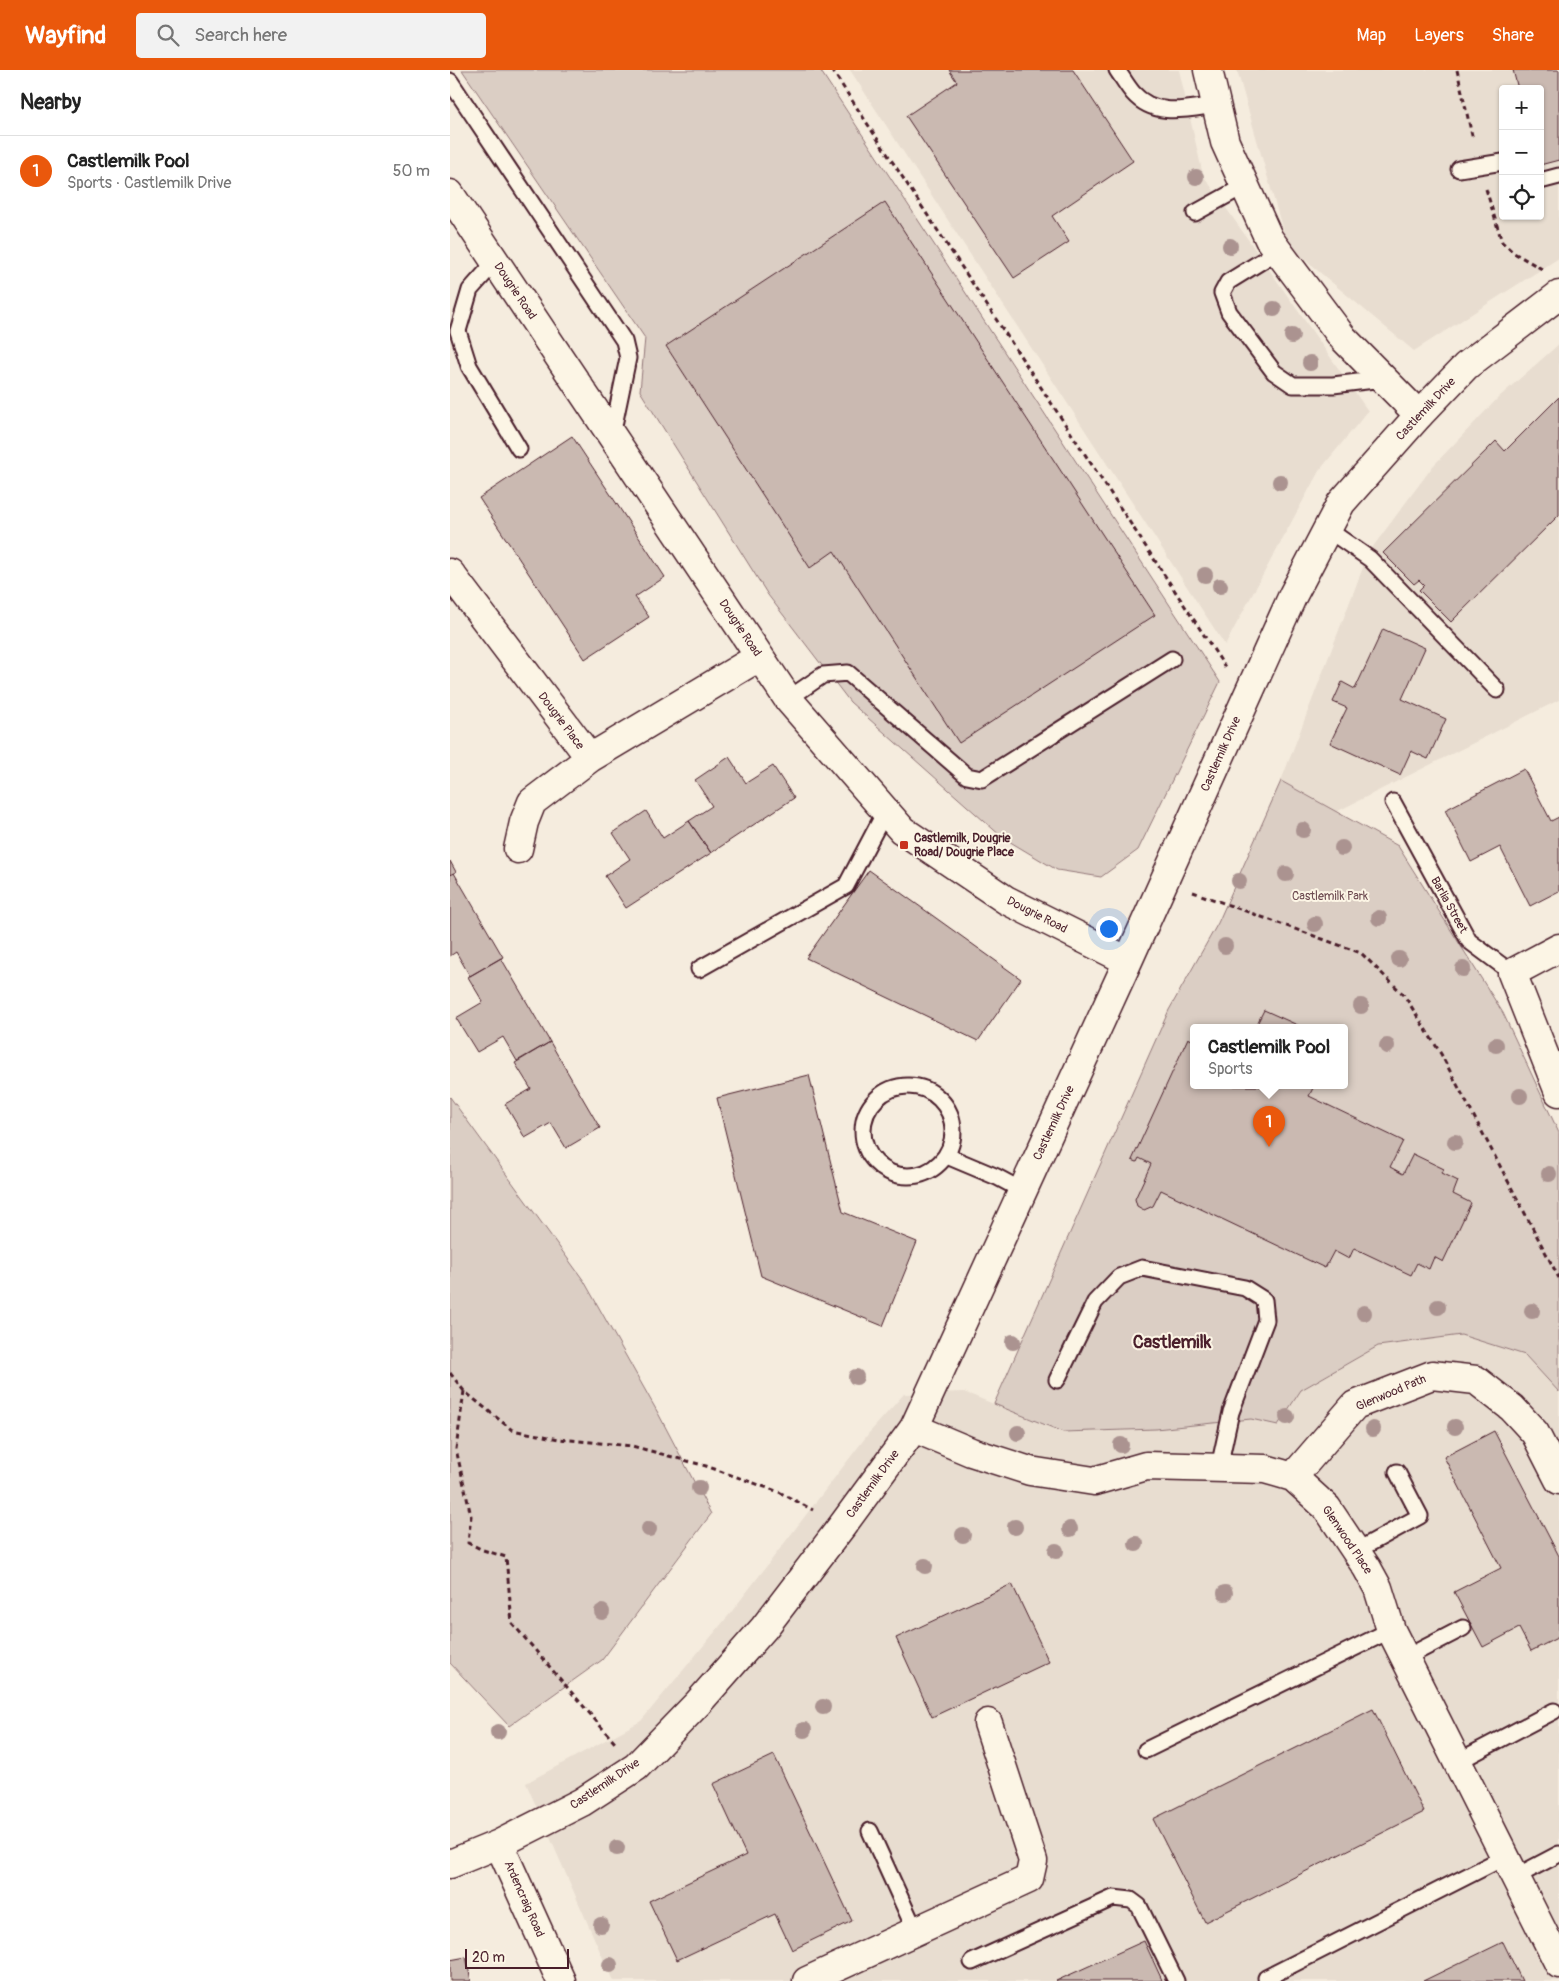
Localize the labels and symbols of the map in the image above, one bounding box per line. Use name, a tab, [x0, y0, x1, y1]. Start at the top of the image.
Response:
street label: Dougrie Road	[490, 260, 540, 323]
street label: Castlemilk Drive	[1393, 374, 1459, 444]
street label: Dougrie Road	[715, 597, 765, 660]
street label: Dougrie Place	[535, 689, 588, 753]
street label: Castlemilk Drive	[1198, 714, 1244, 794]
place label: Castlemilk, Dougrie Road/ Dougrie Place	[914, 831, 1015, 860]
marker: Castlemilk, Dougrie Road/ Dougrie Place	[898, 839, 910, 851]
street label: Barlia Street	[1427, 874, 1471, 936]
park label: Castlemilk Park	[1292, 889, 1368, 904]
street label: Dougrie Road	[1004, 893, 1070, 937]
your location	[1096, 916, 1122, 942]
street label: Castlemilk Drive	[1030, 1083, 1078, 1163]
pin: 1	[1253, 1106, 1285, 1147]
district label: Castlemilk	[1133, 1331, 1212, 1354]
street label: Glenwood Path	[1354, 1371, 1429, 1414]
street label: Castlemilk Drive	[843, 1447, 903, 1521]
street label: Glenwood Place	[1318, 1503, 1376, 1577]
street label: Castlemilk Drive	[567, 1755, 643, 1813]
street label: Ardencraig Road	[500, 1859, 548, 1940]
scale bar	[465, 1946, 569, 1969]

